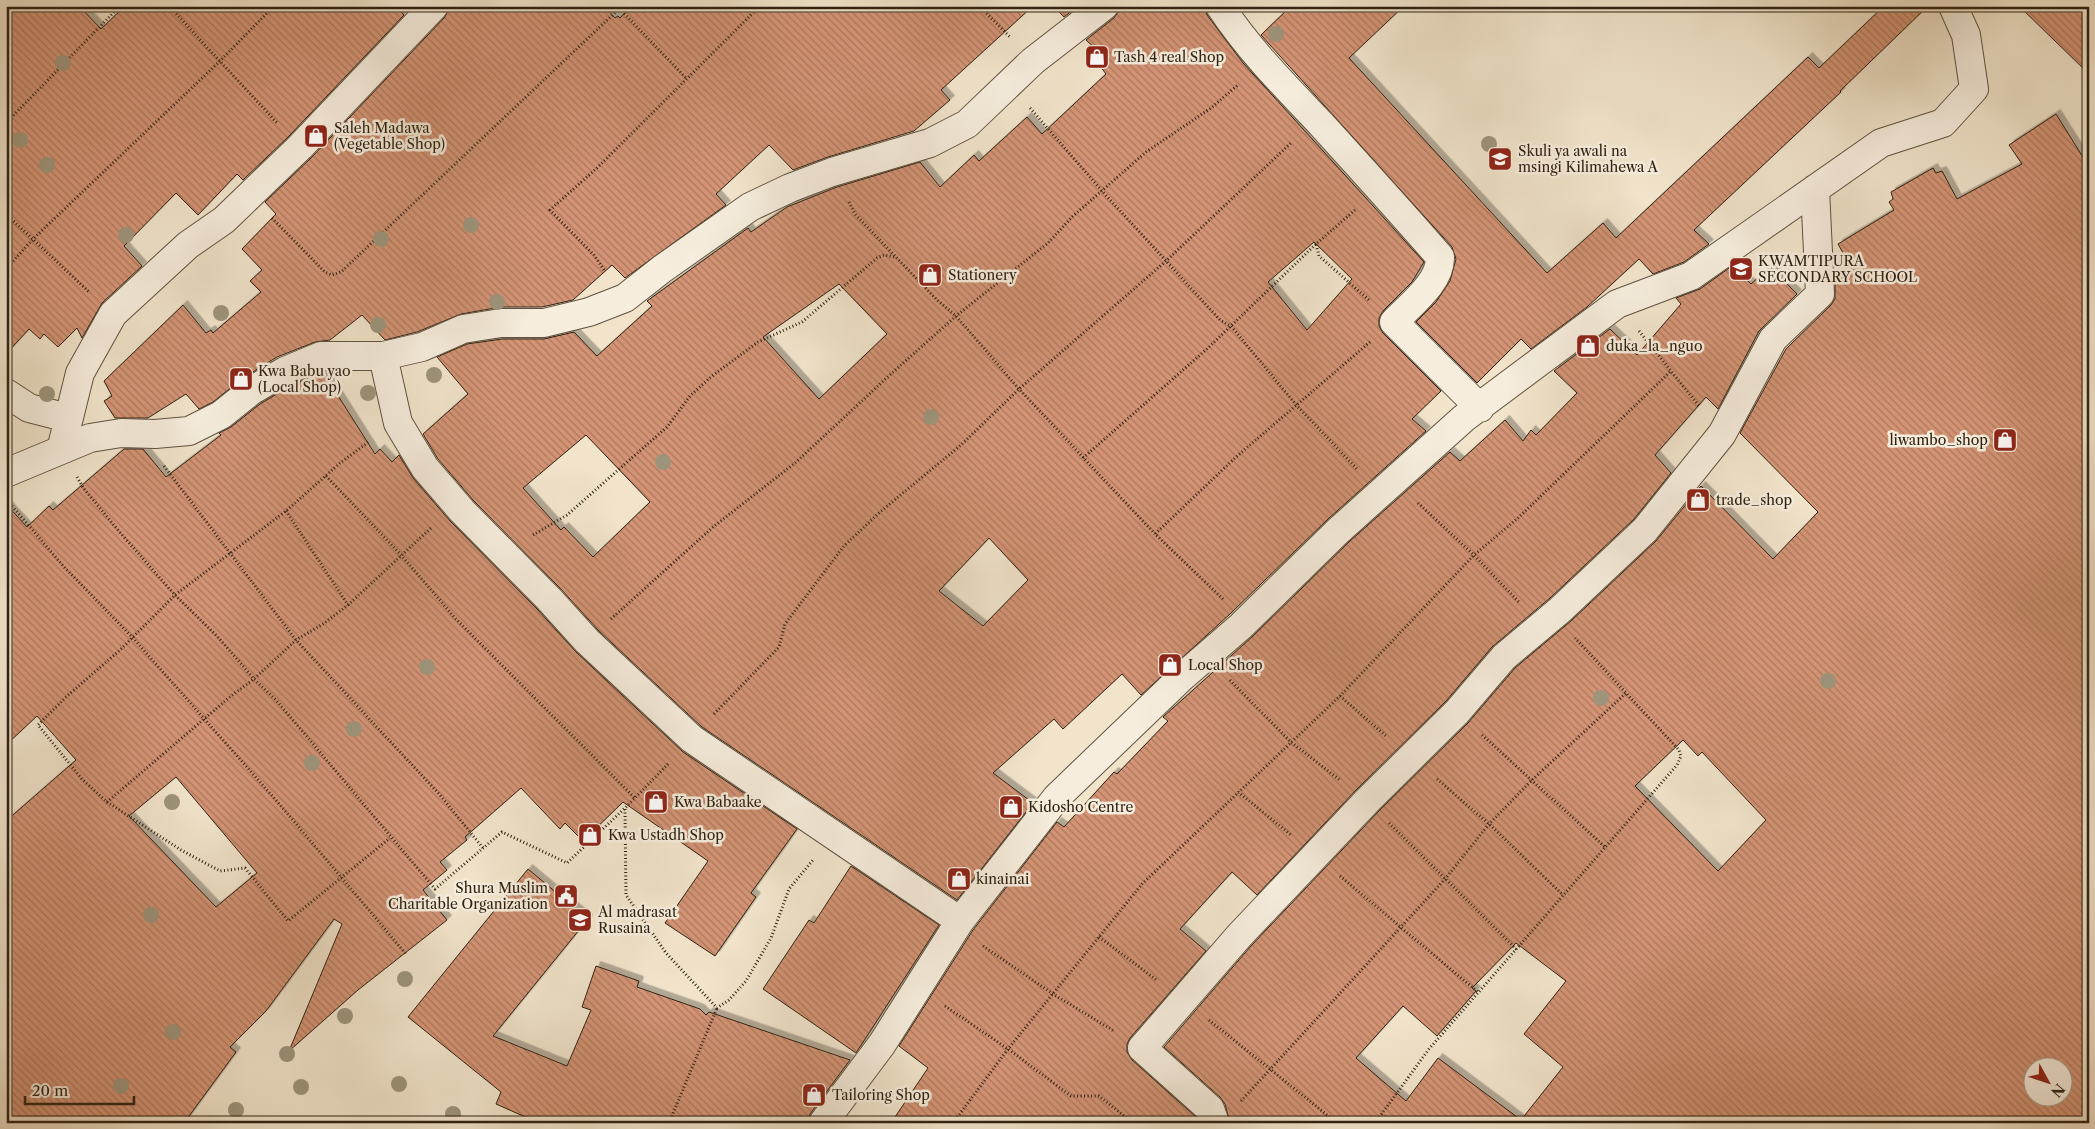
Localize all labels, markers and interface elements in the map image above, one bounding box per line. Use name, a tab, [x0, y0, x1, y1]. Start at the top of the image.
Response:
shop icon: Tash 4 real Shop	[1084, 44, 1110, 70]
place label: Tash 4 real Shop	[1114, 48, 1224, 66]
place label: Saleh Madawa (Vegetable Shop)	[334, 119, 445, 153]
shop icon: Saleh Madawa (Vegetable Shop)	[303, 123, 329, 149]
place label: Skuli ya awali na msingi Kilimahewa A	[1518, 142, 1658, 176]
school or university icon: Skuli ya awali na msingi Kilimahewa A	[1487, 146, 1513, 172]
place label: KWAMTIPURA SECONDARY SCHOOL	[1758, 252, 1917, 286]
school or university icon: KWAMTIPURA SECONDARY SCHOOL	[1728, 256, 1754, 282]
shop icon: Stationery	[917, 262, 943, 288]
place label: Stationery	[948, 266, 1017, 284]
shop icon: duka_la_nguo	[1575, 333, 1601, 359]
place label: duka_la_nguo	[1606, 337, 1702, 355]
place label: Kwa Babu yao (Local Shop)	[258, 362, 351, 396]
shop icon: Kwa Babu yao (Local Shop)	[228, 366, 254, 392]
shop icon: liwambo_shop	[1992, 427, 2018, 453]
place label: liwambo_shop	[1889, 431, 1988, 449]
shop icon: trade_shop	[1685, 487, 1711, 513]
place label: trade_shop	[1716, 491, 1792, 509]
shop icon: Local Shop	[1157, 652, 1183, 678]
place label: Local Shop	[1188, 656, 1263, 674]
shop icon: Kwa Babaake	[643, 789, 669, 815]
place label: Kwa Babaake	[674, 793, 762, 811]
shop icon: Kidosho Centre	[998, 794, 1024, 820]
place label: Kidosho Centre	[1028, 798, 1133, 816]
shop icon: Kwa Ustadh Shop	[577, 822, 603, 848]
place label: Kwa Ustadh Shop	[608, 826, 724, 844]
shop icon: kinainai	[946, 866, 972, 892]
place label: kinainai	[976, 870, 1029, 888]
place label: Shura Muslim Charitable Organization	[388, 879, 548, 913]
public building icon: Shura Muslim Charitable Organization	[553, 883, 579, 909]
place label: Al madrasat Rusaina	[597, 903, 677, 937]
school or university icon: Al madrasat Rusaina	[567, 907, 593, 933]
north arrow	[2022, 1056, 2072, 1106]
scale bar	[25, 1074, 134, 1106]
text: N	[2047, 1080, 2069, 1101]
text: 20 m	[32, 1081, 68, 1100]
shop icon: Tailoring Shop	[801, 1082, 827, 1108]
place label: Tailoring Shop	[832, 1086, 930, 1104]

